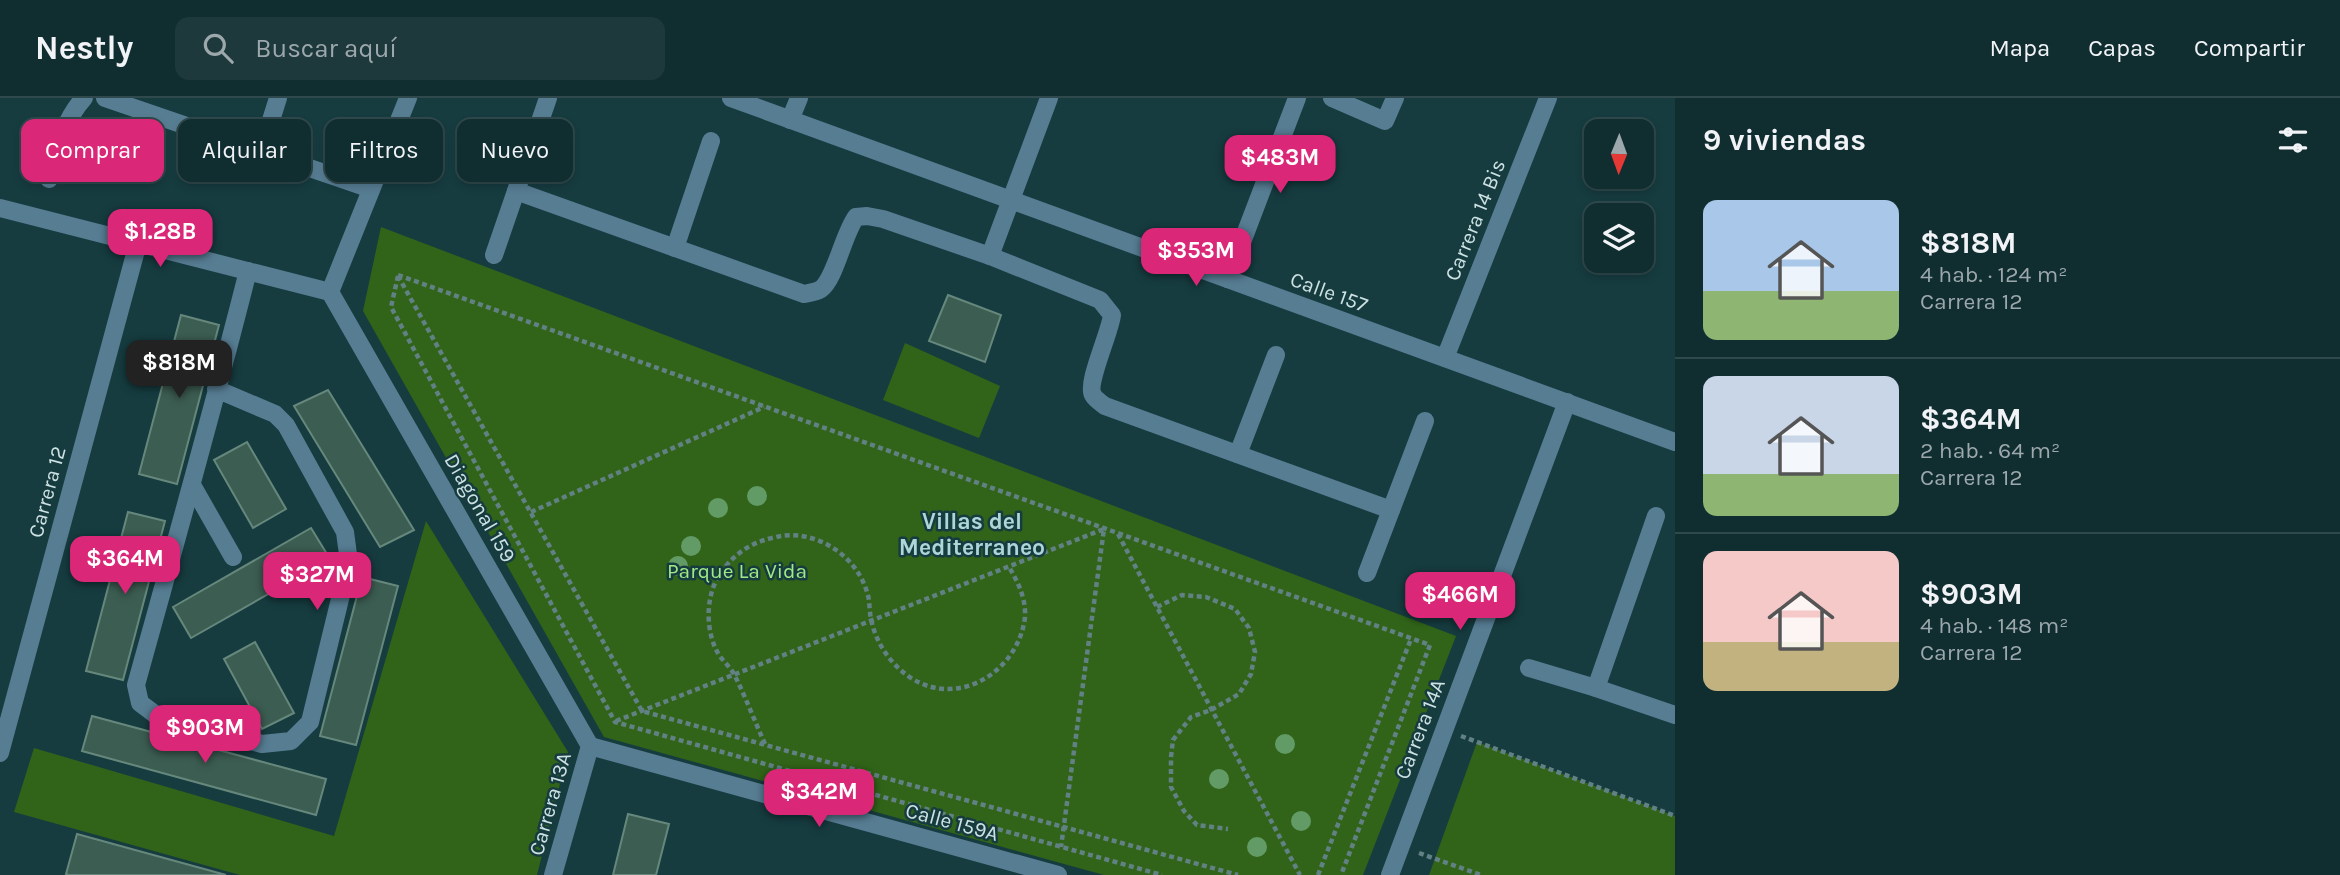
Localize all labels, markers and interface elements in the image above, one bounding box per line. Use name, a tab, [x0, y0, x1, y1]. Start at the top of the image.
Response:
search box	[175, 17, 665, 80]
text: Nestly	[35, 29, 133, 67]
icon: search	[199, 29, 237, 67]
text: Buscar aquí	[255, 33, 397, 64]
text: Mapa	[1989, 34, 2050, 62]
text: Capas	[2088, 34, 2156, 62]
text: Compartir	[2194, 34, 2305, 62]
chip: Comprar	[21, 119, 164, 182]
chip: Alquilar	[178, 119, 311, 182]
chip: Filtros	[325, 119, 443, 182]
chip: Nuevo	[457, 119, 573, 182]
north arrow	[1584, 119, 1654, 189]
map controls	[1584, 119, 1654, 273]
icon: filters	[2274, 121, 2312, 159]
text: 9 viviendas	[1703, 122, 1866, 158]
pin: $483M	[1231, 136, 1329, 195]
text: $483M	[1241, 144, 1319, 171]
street label: Carrera 14 Bis	[1440, 156, 1510, 284]
button: layers	[1584, 203, 1654, 273]
pin: $1.28B	[103, 209, 217, 269]
text: $1.28B	[124, 218, 196, 245]
text: $818M	[1920, 225, 2016, 261]
pin: $353M	[1147, 228, 1245, 288]
icon: home	[1759, 228, 1843, 312]
text: $353M	[1157, 237, 1235, 264]
text: 4 hab. · 124 m²	[1920, 261, 2068, 288]
street label: Calle 157	[1287, 267, 1371, 317]
text: Carrera 12	[1920, 288, 2023, 315]
pin: $818M	[130, 341, 228, 400]
text: $818M	[142, 349, 216, 376]
text: $364M	[1920, 401, 2022, 437]
icon: home	[1759, 404, 1843, 488]
text: 2 hab. · 64 m²	[1920, 437, 2060, 464]
street label: Carrera 12	[23, 444, 71, 540]
street label: Diagonal 159	[439, 450, 521, 566]
text: Carrera 12	[1920, 464, 2023, 491]
district label: Villas del Mediterraneo	[899, 508, 1045, 561]
pin: $364M	[76, 536, 174, 596]
text: $364M	[86, 545, 164, 572]
pin: $327M	[268, 552, 366, 612]
park label: Parque La Vida	[667, 559, 807, 583]
text: $327M	[279, 561, 355, 588]
pin: $466M	[1411, 573, 1509, 632]
text: $903M	[1920, 576, 2023, 612]
icon: home	[1759, 579, 1843, 663]
text: $466M	[1421, 581, 1499, 608]
text: 4 hab. · 148 m²	[1920, 612, 2068, 639]
text: Carrera 12	[1920, 639, 2023, 666]
street label: Carrera 14A	[1390, 676, 1450, 782]
pin: $903M	[156, 706, 254, 765]
text: $903M	[166, 714, 244, 741]
street label: Carrera 13A	[524, 750, 576, 858]
pin: $342M	[770, 770, 868, 829]
text: $342M	[780, 778, 858, 805]
street label: Calle 159A	[903, 798, 1001, 846]

